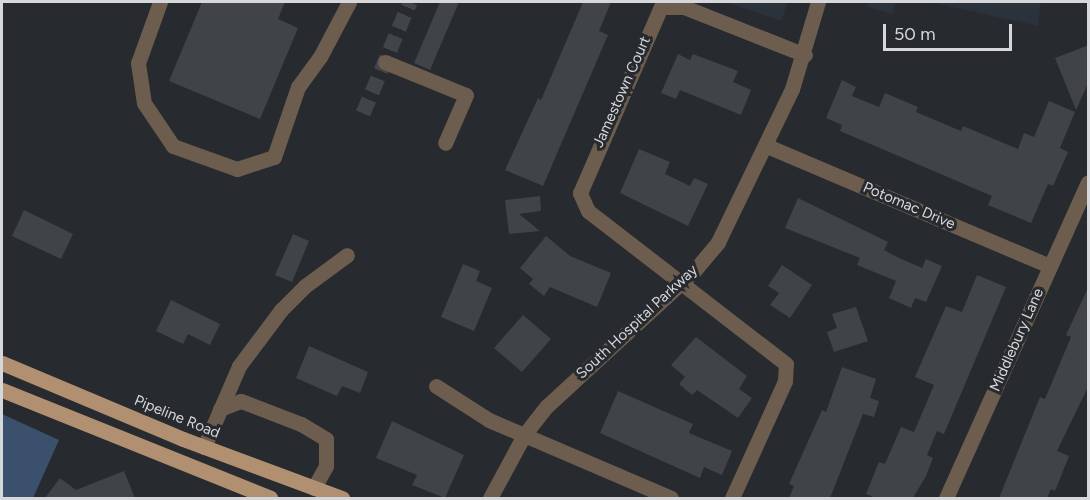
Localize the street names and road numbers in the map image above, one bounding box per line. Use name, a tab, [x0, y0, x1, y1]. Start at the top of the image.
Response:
street label: Jamestown Court	[589, 34, 655, 150]
street label: Potomac Drive	[860, 178, 958, 234]
street label: South Hospital Parkway	[573, 261, 701, 383]
street label: Middlebury Lane	[986, 286, 1048, 394]
street label: Pipeline Road	[132, 392, 222, 442]

